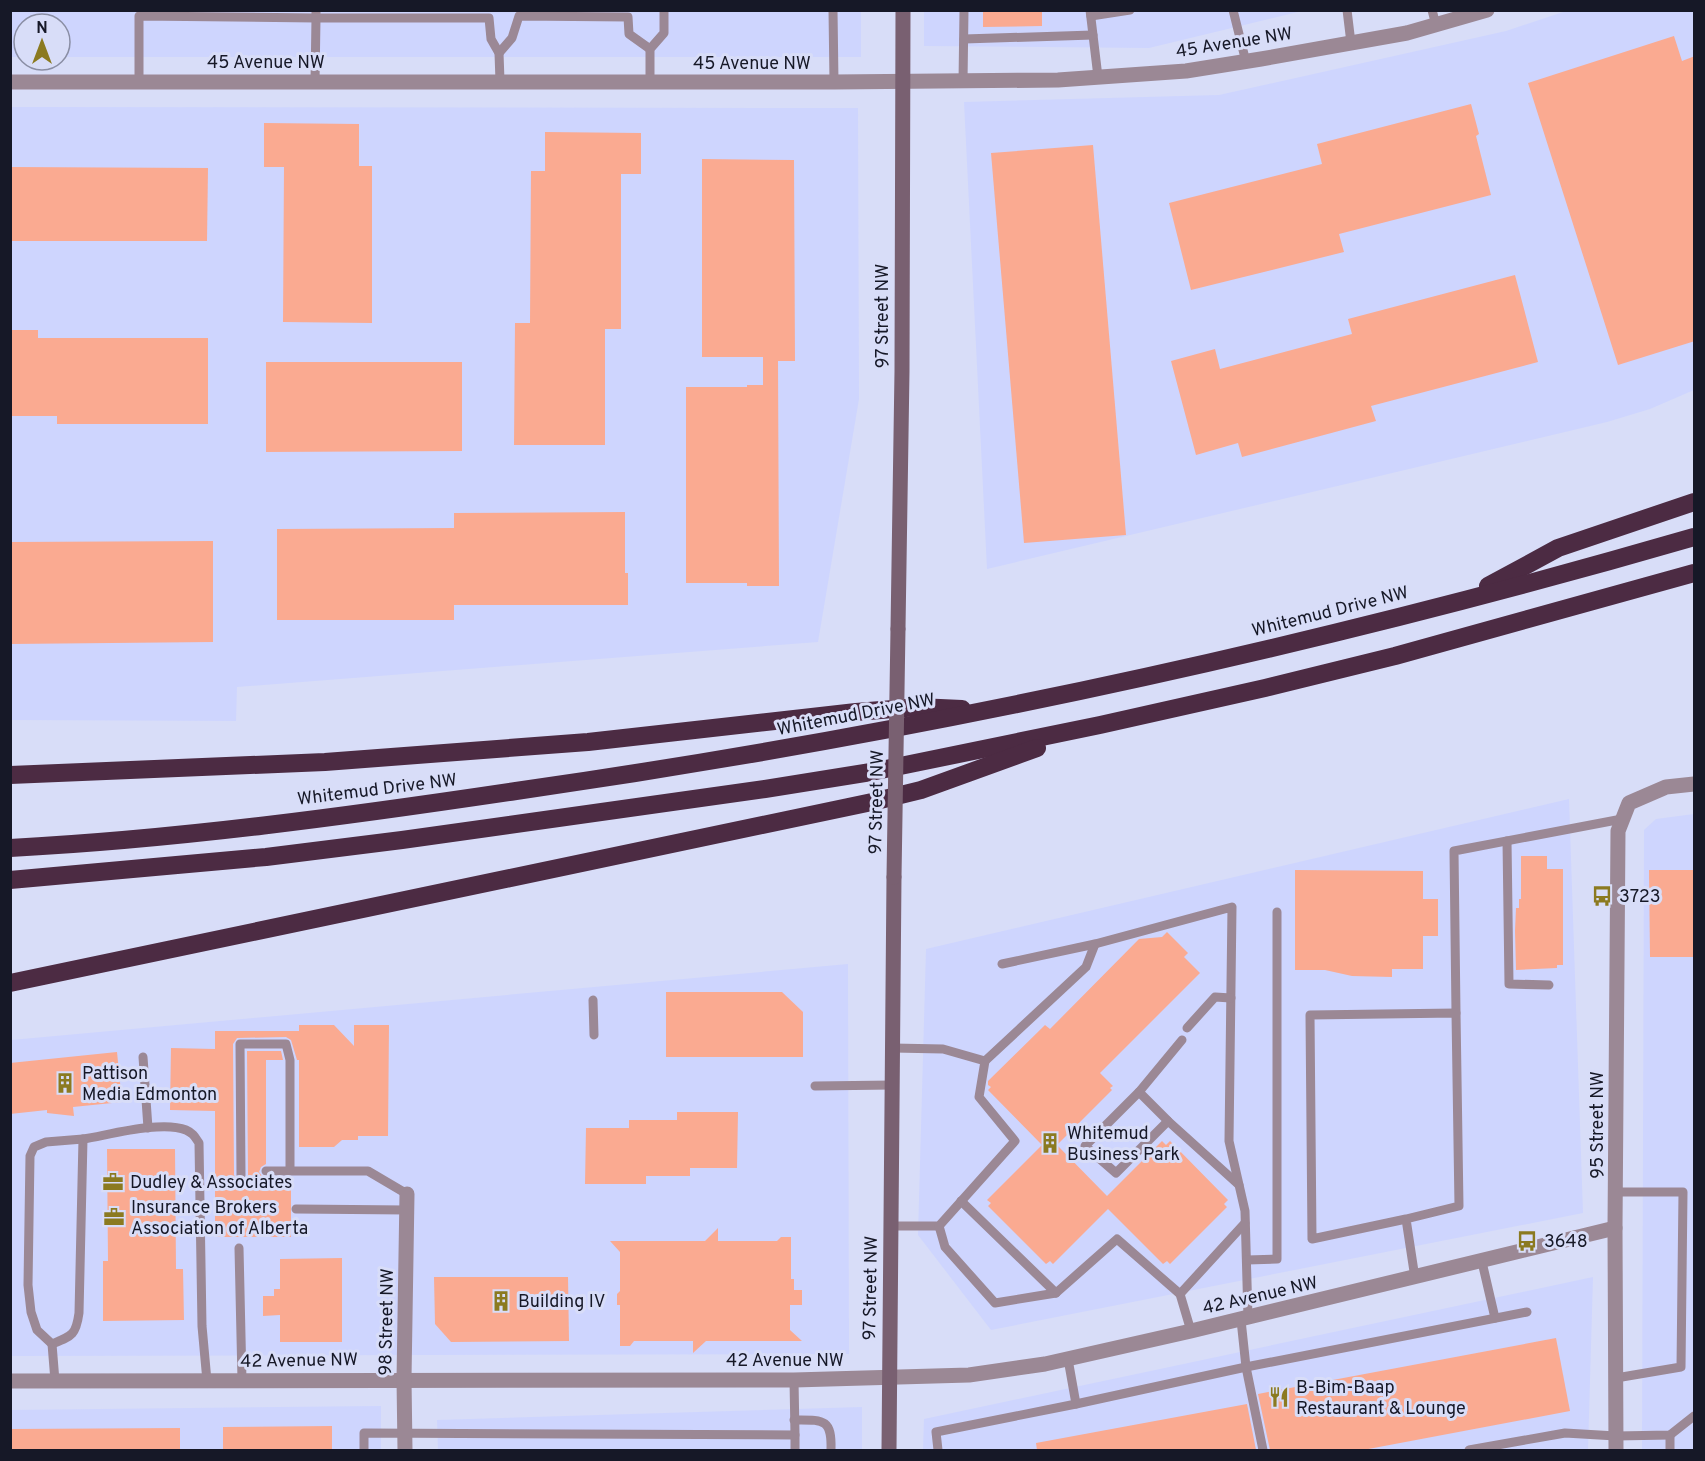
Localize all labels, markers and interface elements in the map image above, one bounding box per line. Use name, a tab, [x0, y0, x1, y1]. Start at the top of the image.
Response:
north arrow	[12, 12, 72, 72]
text: N	[36, 19, 48, 39]
street label: 45 Avenue NW	[1174, 23, 1294, 64]
street label: 45 Avenue NW	[207, 52, 325, 75]
street label: 45 Avenue NW	[693, 53, 811, 76]
street label: 97 Street NW	[872, 264, 895, 368]
street label: Whitemud Drive NW	[1250, 582, 1411, 643]
street label: Whitemud Drive NW	[775, 689, 937, 742]
street label: 97 Street NW	[865, 750, 890, 855]
street label: Whitemud Drive NW	[296, 769, 458, 812]
bus stop icon: 3723	[1590, 884, 1614, 908]
place label: 3723	[1619, 886, 1661, 909]
place label: Pattison Media Edmonton	[82, 1063, 217, 1107]
building icon: Pattison Media Edmonton	[53, 1071, 77, 1095]
street label: 95 Street NW	[1587, 1071, 1610, 1179]
place label: Whitemud Business Park	[1067, 1123, 1180, 1167]
building icon: Whitemud Business Park	[1038, 1131, 1062, 1155]
office icon: Dudley & Associates	[101, 1170, 125, 1194]
place label: Dudley & Associates	[130, 1172, 292, 1195]
place label: Insurance Brokers Association of Alberta	[131, 1197, 308, 1241]
office icon: Insurance Brokers Association of Alberta	[102, 1205, 126, 1229]
bus stop icon: 3648	[1515, 1229, 1539, 1253]
place label: 3648	[1544, 1231, 1588, 1254]
street label: 97 Street NW	[859, 1236, 884, 1341]
street label: 98 Street NW	[375, 1268, 400, 1376]
street label: 42 Avenue NW	[1200, 1272, 1320, 1321]
building icon: Building IV	[489, 1289, 513, 1313]
place label: Building IV	[518, 1291, 605, 1314]
street label: 42 Avenue NW	[240, 1349, 358, 1374]
street label: 42 Avenue NW	[726, 1350, 844, 1373]
place label: B-Bim-Baap Restaurant & Lounge	[1296, 1377, 1466, 1421]
restaurant icon: B-Bim-Baap Restaurant & Lounge	[1267, 1385, 1291, 1409]

